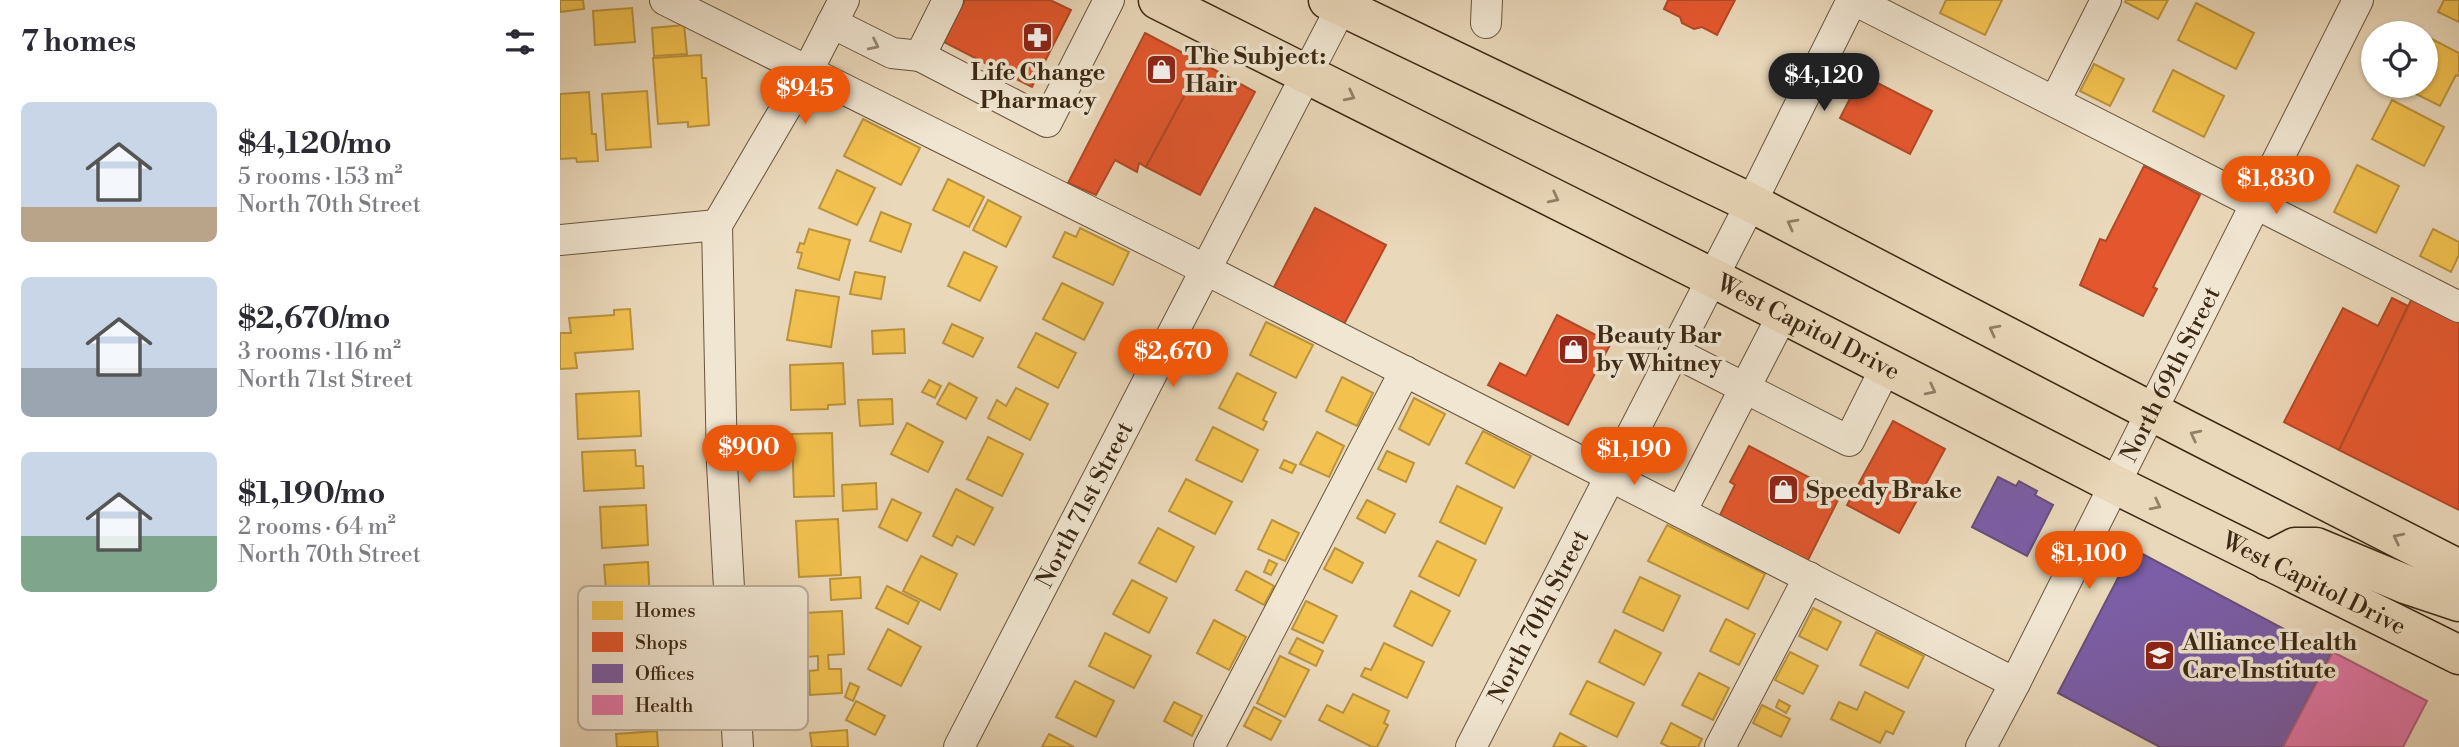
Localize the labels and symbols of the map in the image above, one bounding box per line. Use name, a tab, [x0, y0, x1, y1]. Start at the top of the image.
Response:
pharmacy icon: Life Change Pharmacy	[1021, 21, 1055, 55]
one-way arrow	[867, 36, 879, 50]
place label: The Subject: Hair	[1185, 42, 1326, 100]
shop icon: The Subject: Hair	[1145, 53, 1179, 87]
pin: $4,120	[1767, 54, 1881, 113]
place label: Life Change Pharmacy	[971, 58, 1106, 116]
pin: $945	[764, 66, 846, 126]
one-way arrow	[1343, 88, 1355, 102]
pin: $1,830	[2219, 156, 2333, 216]
one-way arrow	[1546, 190, 1559, 204]
one-way arrow	[1787, 219, 1799, 233]
street label: West Capitol Drive	[1711, 268, 1904, 387]
street label: North 69th Street	[2114, 281, 2228, 467]
place label: Beauty Bar by Whitney	[1596, 321, 1723, 379]
one-way arrow	[1989, 324, 2001, 338]
pin: $2,670	[1116, 330, 1230, 389]
shop icon: Beauty Bar by Whitney	[1556, 332, 1590, 366]
one-way arrow	[1924, 382, 1936, 395]
street label: North 71st Street	[1030, 416, 1141, 593]
pin: $900	[708, 426, 790, 485]
pin: $1,190	[1577, 428, 1691, 487]
one-way arrow	[2190, 429, 2203, 443]
shop icon: Speedy Brake	[1766, 473, 1800, 507]
place label: Speedy Brake	[1806, 476, 1962, 506]
one-way arrow	[2149, 496, 2161, 510]
street label: North 70th Street	[1482, 525, 1596, 708]
street label: West Capitol Drive	[2216, 525, 2411, 642]
pin: $1,100	[2032, 532, 2146, 591]
one-way arrow	[2393, 532, 2405, 546]
legend	[578, 586, 808, 730]
text: Homes	[635, 599, 695, 623]
place label: Alliance Health Care Institute	[2181, 628, 2357, 686]
text: Shops	[635, 631, 687, 655]
school or university icon: Alliance Health Care Institute	[2142, 639, 2176, 673]
text: Offices	[635, 662, 694, 686]
text: Health	[635, 694, 693, 718]

